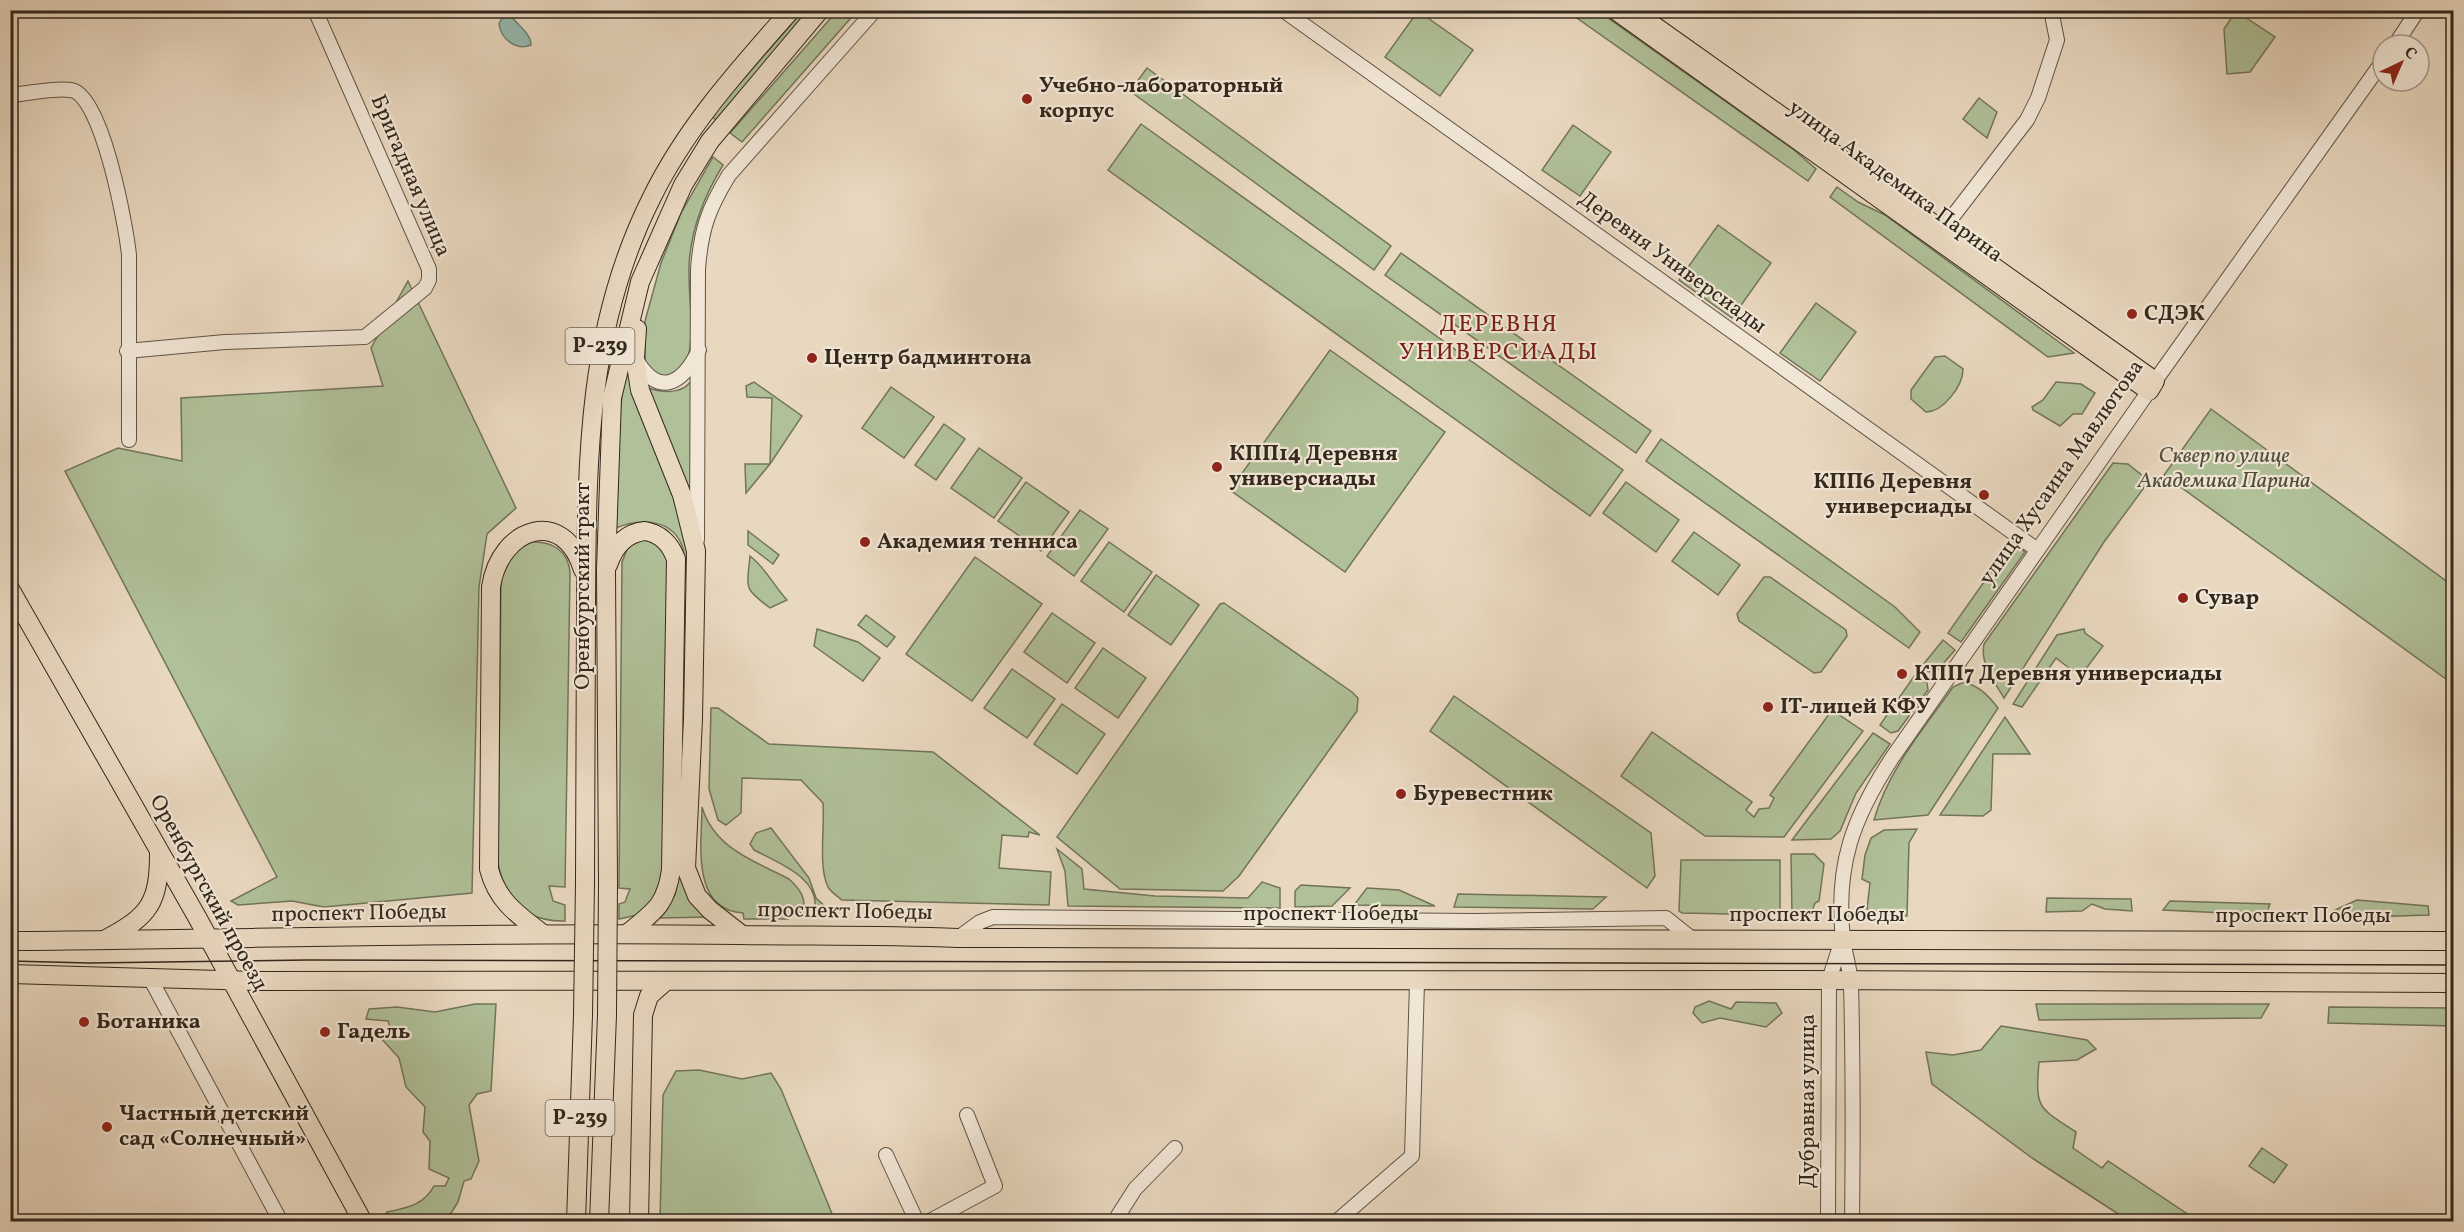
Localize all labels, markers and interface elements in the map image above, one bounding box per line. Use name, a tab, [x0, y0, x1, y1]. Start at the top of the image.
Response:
north arrow	[2371, 33, 2431, 93]
text: С	[2399, 42, 2421, 65]
place label: Учебно-лабораторный корпус	[1039, 71, 1283, 127]
street label: Бригадная улица	[362, 90, 458, 262]
marker: Учебно-лабораторный корпус	[1020, 92, 1034, 106]
street label: улица Академика Парина	[1781, 93, 2009, 271]
street label: Деревня Универсиады	[1572, 184, 1772, 342]
place label: СДЭК	[2144, 299, 2205, 330]
marker: СДЭК	[2125, 307, 2139, 321]
district label: ДЕРЕВНЯ УНИВЕРСИАДЫ	[1399, 308, 1599, 370]
road number: Р-239	[566, 328, 634, 364]
place label: Центр бадминтона	[824, 343, 1032, 374]
marker: Центр бадминтона	[805, 351, 819, 365]
street label: улица Хусаина Мавлютова	[1972, 354, 2152, 592]
place label: КПП14 Деревня универсиады	[1229, 439, 1398, 495]
park label: Сквер по улице Академика Парина	[2136, 441, 2311, 497]
marker: КПП14 Деревня универсиады	[1210, 460, 1224, 474]
place label: КПП6 Деревня универсиады	[1813, 467, 1972, 523]
street label: Оренбургский тракт	[568, 482, 599, 690]
marker: КПП6 Деревня универсиады	[1977, 488, 1991, 502]
place label: Академия тенниса	[877, 527, 1078, 558]
marker: Академия тенниса	[858, 535, 872, 549]
place label: Сувар	[2195, 583, 2259, 614]
marker: Сувар	[2176, 591, 2190, 605]
place label: КПП7 Деревня универсиады	[1914, 659, 2222, 690]
marker: КПП7 Деревня универсиады	[1895, 667, 1909, 681]
place label: IT-лицей КФУ	[1780, 692, 1931, 723]
marker: IT-лицей КФУ	[1761, 700, 1775, 714]
place label: Буревестник	[1413, 779, 1553, 810]
marker: Буревестник	[1394, 787, 1408, 801]
street label: Оренбургский проезд	[141, 789, 275, 997]
street label: проспект Победы	[757, 895, 933, 929]
street label: проспект Победы	[271, 897, 447, 931]
street label: проспект Победы	[1243, 899, 1419, 930]
street label: проспект Победы	[1729, 900, 1905, 931]
street label: проспект Победы	[2215, 901, 2391, 932]
place label: Ботаника	[96, 1007, 201, 1038]
street label: Дубравная улица	[1793, 1014, 1824, 1188]
marker: Ботаника	[77, 1015, 91, 1029]
place label: Гадель	[337, 1017, 411, 1048]
marker: Гадель	[318, 1025, 332, 1039]
place label: Частный детский сад «Солнечный»	[119, 1099, 309, 1155]
road number: Р-239	[546, 1100, 614, 1136]
marker: Частный детский сад «Солнечный»	[100, 1120, 114, 1134]

